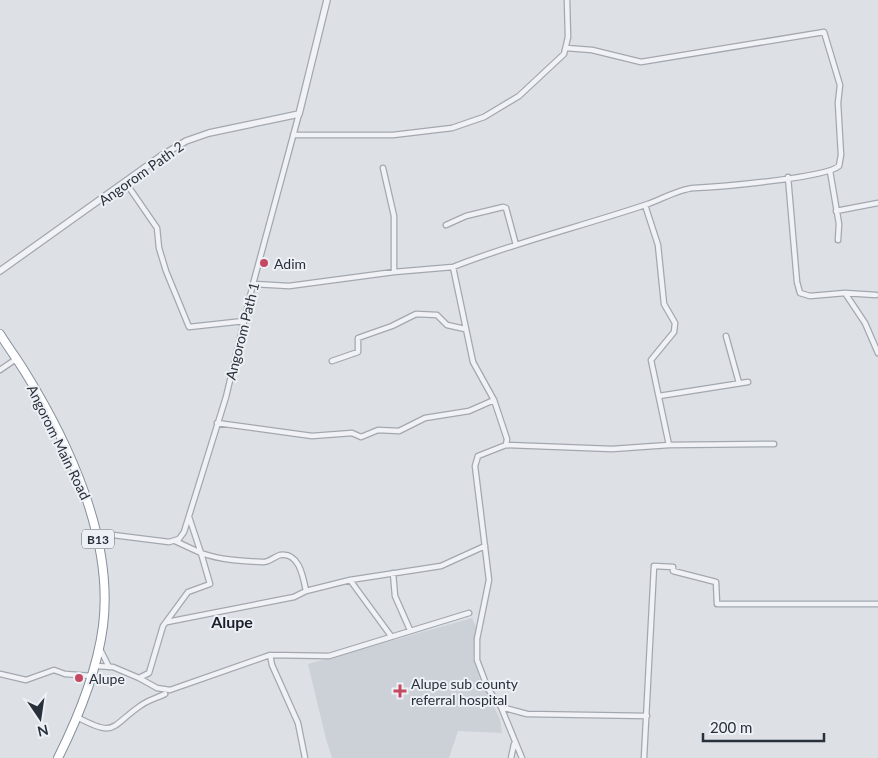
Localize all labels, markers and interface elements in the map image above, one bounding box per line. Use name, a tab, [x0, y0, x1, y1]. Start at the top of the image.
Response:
street label: Angorom Path 2	[95, 137, 187, 209]
place label: Adim	[274, 255, 306, 272]
marker: Adim	[258, 257, 270, 269]
street label: Angorom Path 1	[222, 281, 262, 381]
street label: Angorom Main Road	[24, 382, 94, 502]
road number: B13	[82, 530, 114, 548]
district label: Alupe	[210, 612, 253, 631]
place label: Alupe	[89, 670, 125, 687]
marker: Alupe	[73, 672, 85, 684]
place label: Alupe sub county referral hospital	[411, 675, 519, 708]
marker: Alupe sub county referral hospital	[393, 684, 407, 698]
north arrow	[15, 693, 65, 743]
scale bar	[703, 710, 824, 742]
text: 200 m	[710, 718, 752, 736]
text: N	[36, 722, 50, 741]

